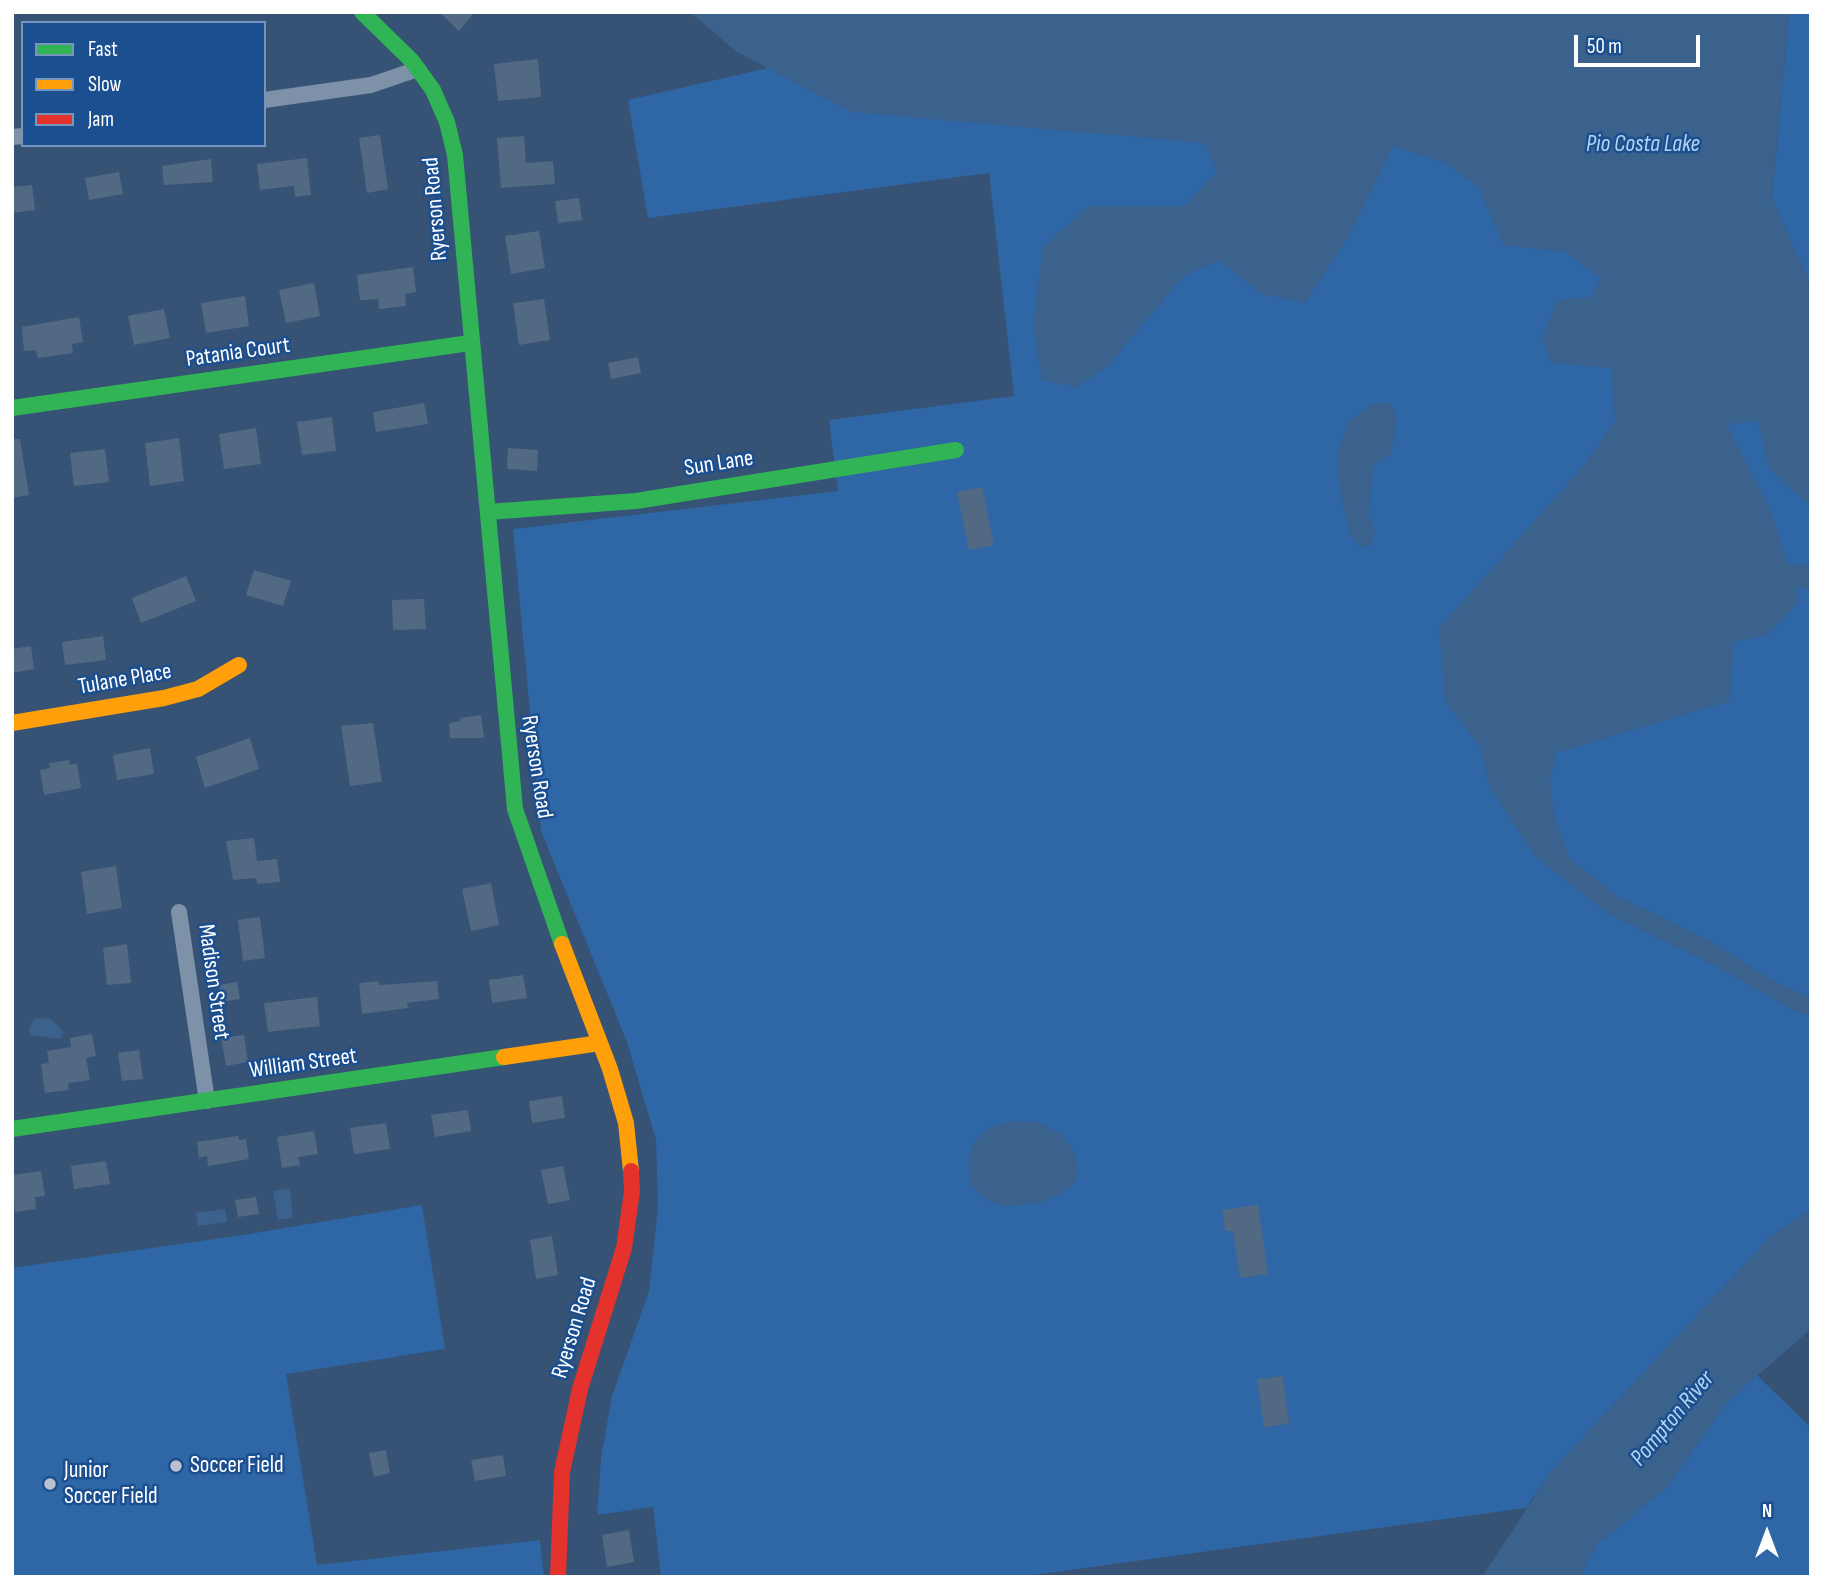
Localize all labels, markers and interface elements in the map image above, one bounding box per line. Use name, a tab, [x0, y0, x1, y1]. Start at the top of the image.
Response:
legend	[21, 21, 266, 147]
scale bar	[1578, 21, 1704, 65]
text: 50 m	[1587, 34, 1622, 59]
text: Fast	[88, 37, 118, 62]
text: Slow	[88, 72, 121, 97]
text: Jam	[88, 107, 114, 132]
water label: Pio Costa Lake	[1586, 131, 1700, 159]
street label: Ryerson Road	[418, 156, 454, 262]
street label: Patania Court	[184, 332, 292, 374]
street label: Sun Lane	[683, 445, 755, 483]
street label: Tulane Place	[76, 658, 174, 702]
street label: Ryerson Road	[514, 713, 558, 821]
street label: Madison Street	[191, 923, 235, 1041]
street label: William Street	[247, 1043, 359, 1085]
street label: Ryerson Road	[547, 1274, 603, 1382]
water label: Pompton River	[1625, 1366, 1721, 1472]
place label: Soccer Field	[190, 1452, 284, 1480]
place label: Junior Soccer Field	[64, 1457, 158, 1511]
marker: Soccer Field	[168, 1458, 184, 1474]
marker: Junior Soccer Field	[42, 1476, 58, 1492]
north arrow	[1732, 1498, 1802, 1568]
text: N	[1762, 1500, 1772, 1523]

